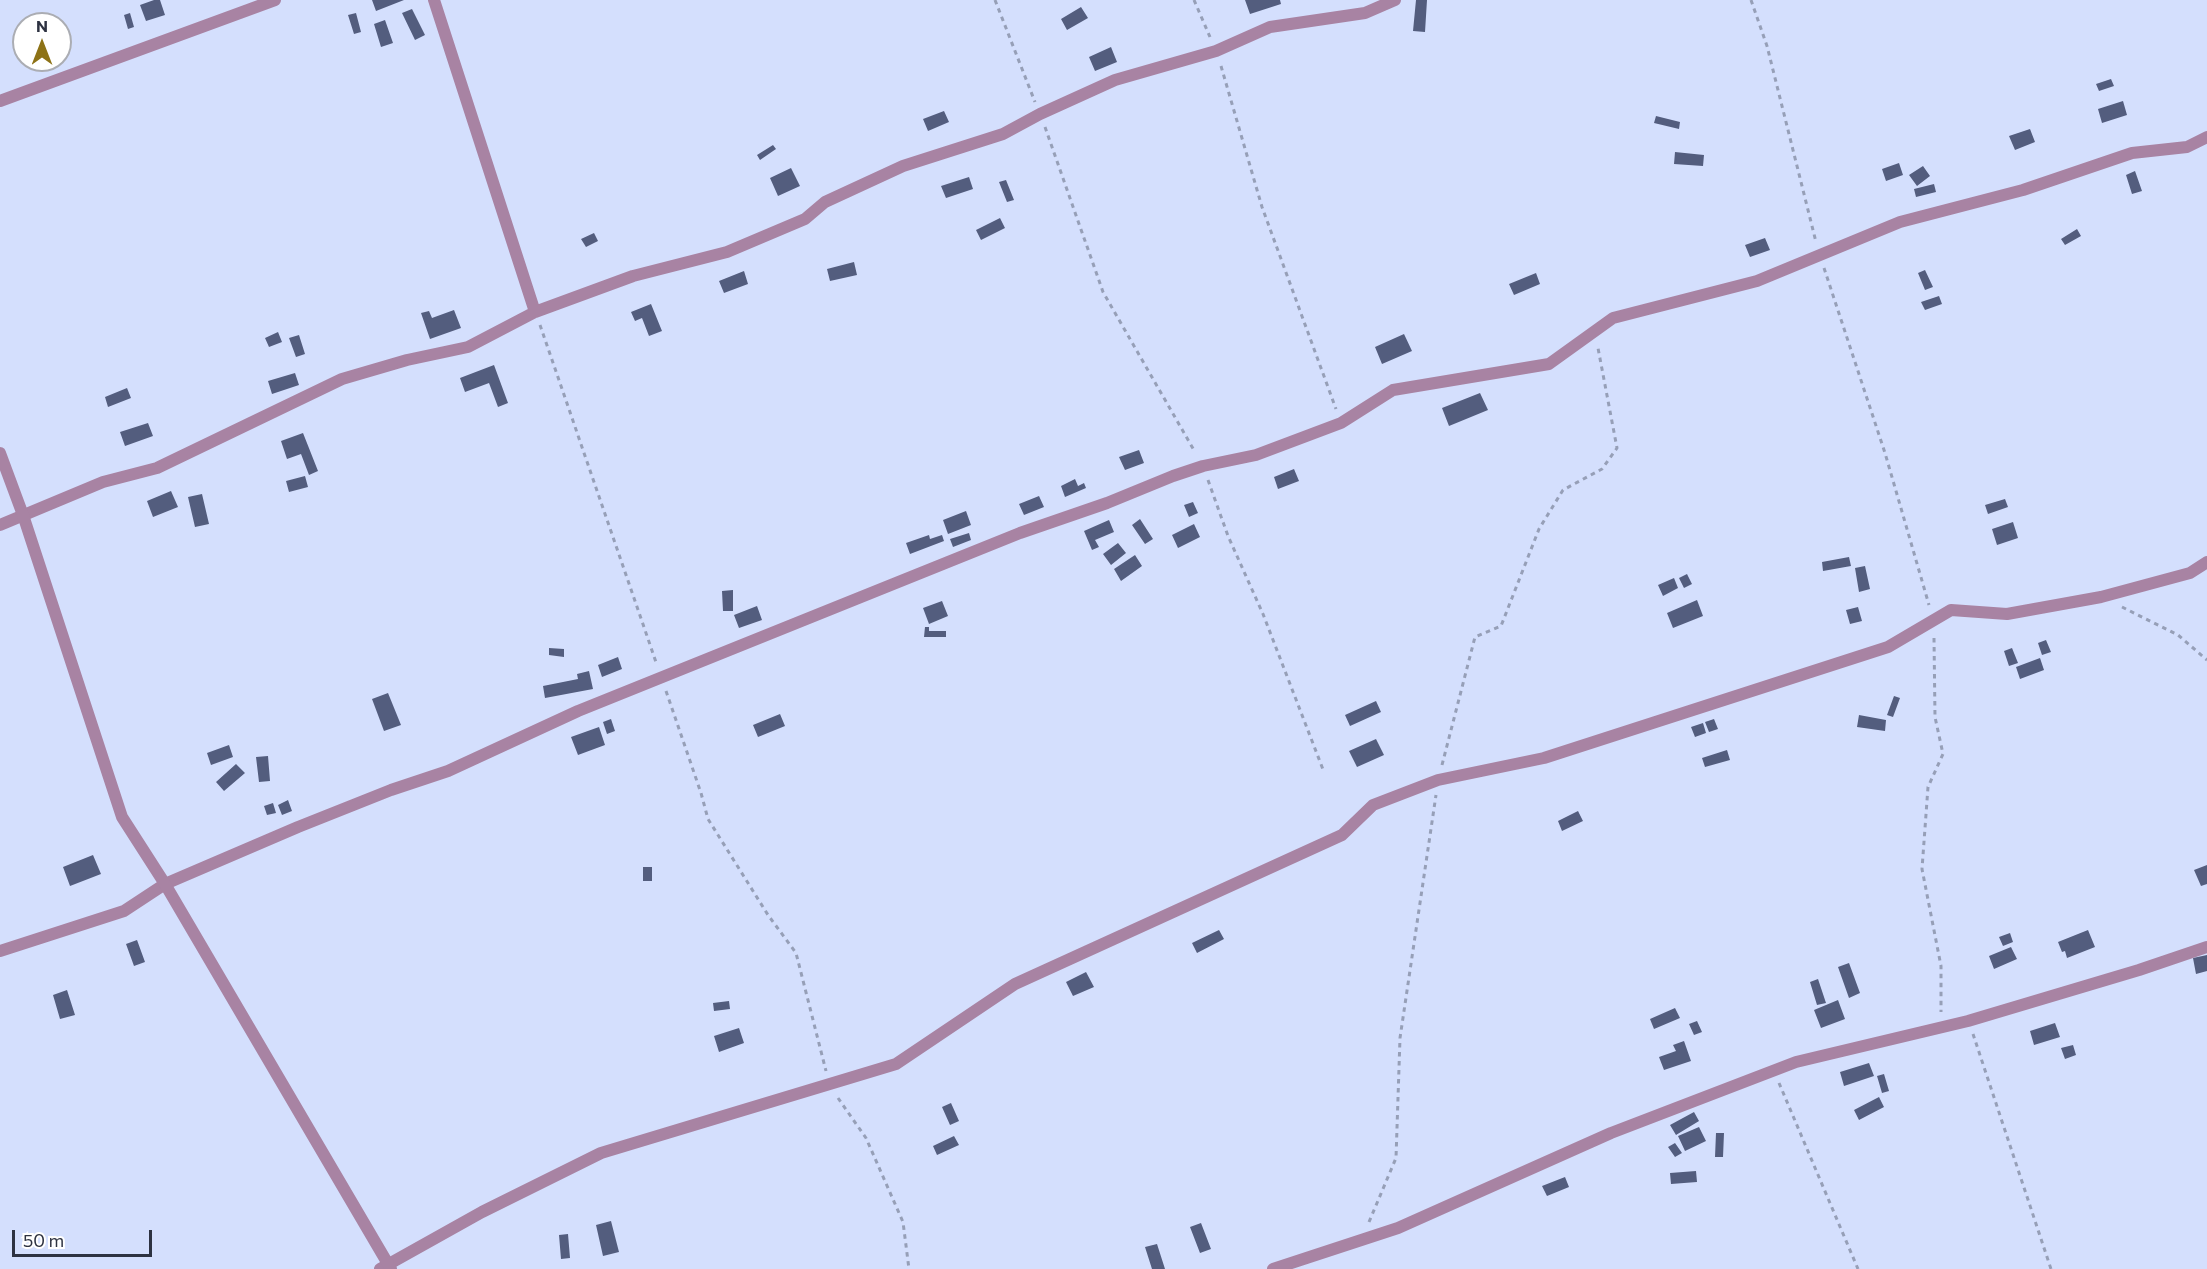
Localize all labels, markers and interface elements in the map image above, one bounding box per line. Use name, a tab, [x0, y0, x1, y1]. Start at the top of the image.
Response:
north arrow	[12, 12, 72, 72]
text: N	[36, 16, 48, 35]
scale bar	[15, 1218, 154, 1256]
text: 50 m	[23, 1229, 64, 1251]

